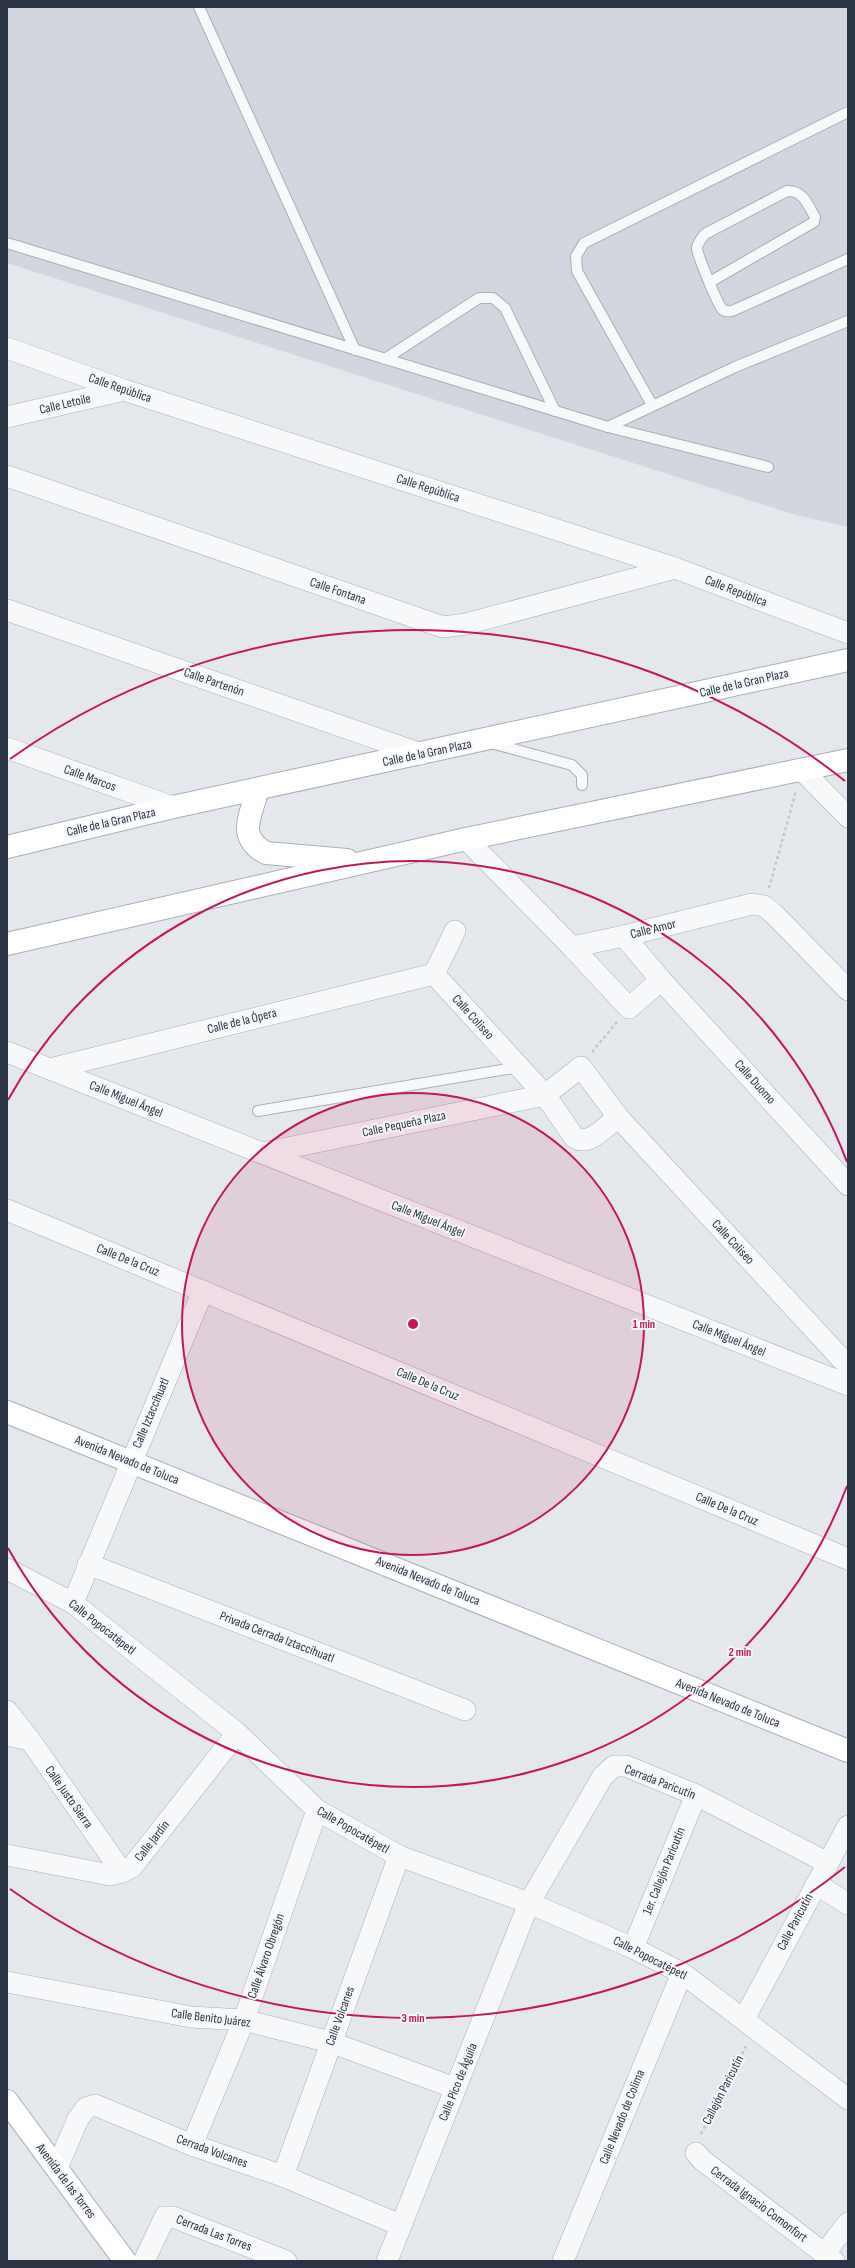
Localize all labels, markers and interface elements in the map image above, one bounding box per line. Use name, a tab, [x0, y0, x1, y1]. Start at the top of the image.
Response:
street label: Calle República	[86, 370, 154, 406]
street label: Calle Letoile	[38, 390, 92, 418]
street label: Calle República	[394, 470, 462, 506]
street label: Calle República	[702, 572, 770, 610]
street label: Calle Fontana	[308, 574, 368, 608]
street label: Calle Partenón	[182, 664, 246, 700]
street label: Calle de la Gran Plaza	[698, 665, 790, 701]
street label: Calle de la Gran Plaza	[381, 736, 473, 770]
street label: Calle Marcos	[62, 761, 119, 795]
street label: Calle de la Gran Plaza	[65, 804, 157, 840]
street label: Calle Amor	[628, 916, 678, 942]
street label: Calle Coliseo	[449, 991, 497, 1043]
street label: Calle de la Ópera	[206, 1005, 278, 1037]
street label: Calle Duomo	[731, 1057, 779, 1107]
street label: Calle Miguel Ángel	[87, 1077, 165, 1121]
street label: Calle Pequeña Plaza	[361, 1107, 447, 1141]
street label: Calle Miguel Ángel	[389, 1197, 467, 1241]
street label: Calle Coliseo	[708, 1216, 758, 1268]
street label: Calle De la Cruz	[94, 1240, 162, 1280]
street label: Calle Miguel Ángel	[690, 1316, 768, 1360]
centre of rings	[406, 1317, 420, 1331]
text: 1 min	[633, 1317, 655, 1332]
street label: Calle De la Cruz	[394, 1364, 462, 1404]
street label: Calle Iztaccíhuatl	[129, 1376, 173, 1450]
street label: Avenida Nevado de Toluca	[72, 1431, 181, 1488]
street label: Calle De la Cruz	[693, 1489, 761, 1529]
street label: Avenida Nevado de Toluca	[373, 1552, 482, 1609]
street label: Calle Popocatépetl	[65, 1596, 139, 1658]
street label: Privada Cerrada Iztaccíhuatl	[217, 1608, 337, 1666]
text: 2 min	[729, 1645, 751, 1660]
street label: Avenida Nevado de Toluca	[673, 1674, 782, 1731]
street label: Cerrada Paricutín	[622, 1761, 698, 1803]
street label: Calle Justo Sierra	[42, 1763, 96, 1831]
street label: Calle Popocatépetl	[314, 1803, 392, 1857]
street label: Calle Jardín	[131, 1817, 173, 1865]
street label: 1er. Callejón Paricutín	[639, 1825, 689, 1917]
street label: Calle Paricutín	[773, 1891, 817, 1953]
street label: Calle Álvaro Obregón	[244, 1911, 288, 2001]
street label: Calle Popocatépetl	[610, 1932, 690, 1984]
street label: Calle Volcanes	[322, 1984, 358, 2048]
street label: Calle Benito Juárez	[170, 2005, 252, 2031]
text: 3 min	[402, 2011, 424, 2026]
street label: Calle Pico de Águila	[435, 2041, 481, 2123]
street label: Callejón Paricutín	[699, 2053, 747, 2127]
street label: Calle Nevado de Colima	[596, 2067, 648, 2167]
street label: Cerrada Volcanes	[174, 2131, 250, 2171]
street label: Avenida de las Torres	[32, 2139, 100, 2222]
street label: Cerrada Ignacio Comonfort	[707, 2162, 811, 2246]
street label: Cerrada Las Torres	[174, 2211, 254, 2255]

